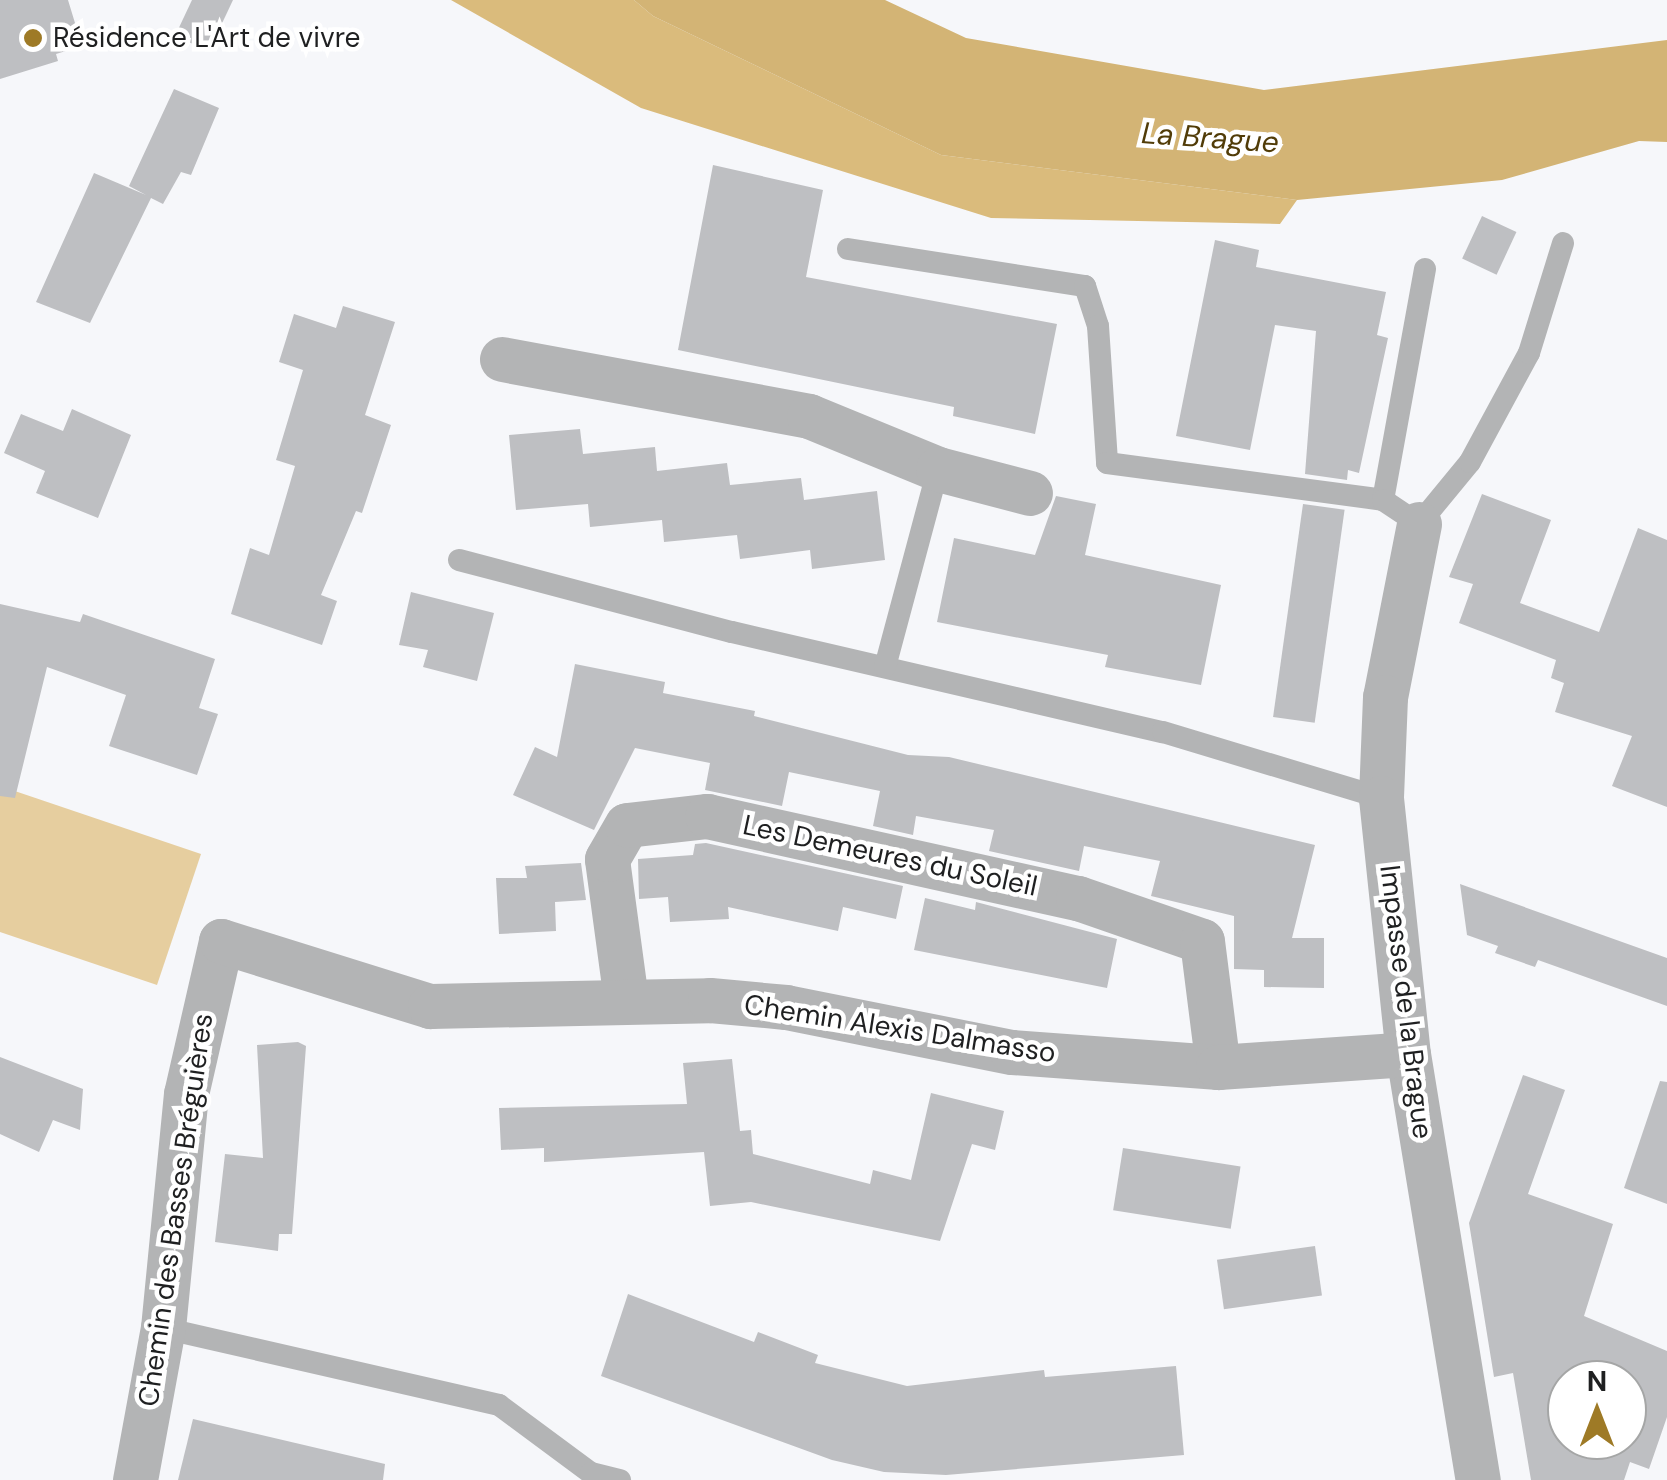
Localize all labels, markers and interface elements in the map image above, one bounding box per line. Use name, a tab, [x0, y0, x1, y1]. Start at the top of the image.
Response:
place label: Résidence L'Art de vivre	[53, 21, 360, 55]
marker: Résidence L'Art de vivre	[22, 27, 44, 49]
water label: La Brague	[1140, 115, 1280, 161]
street label: Les Demeures du Soleil	[740, 808, 1040, 904]
street label: Impasse de la Brague	[1373, 863, 1439, 1141]
street label: Chemin Alexis Dalmasso	[742, 988, 1058, 1070]
street label: Chemin des Basses Bréguières	[132, 1011, 220, 1409]
north arrow	[1547, 1360, 1647, 1460]
text: N	[1587, 1363, 1607, 1400]

